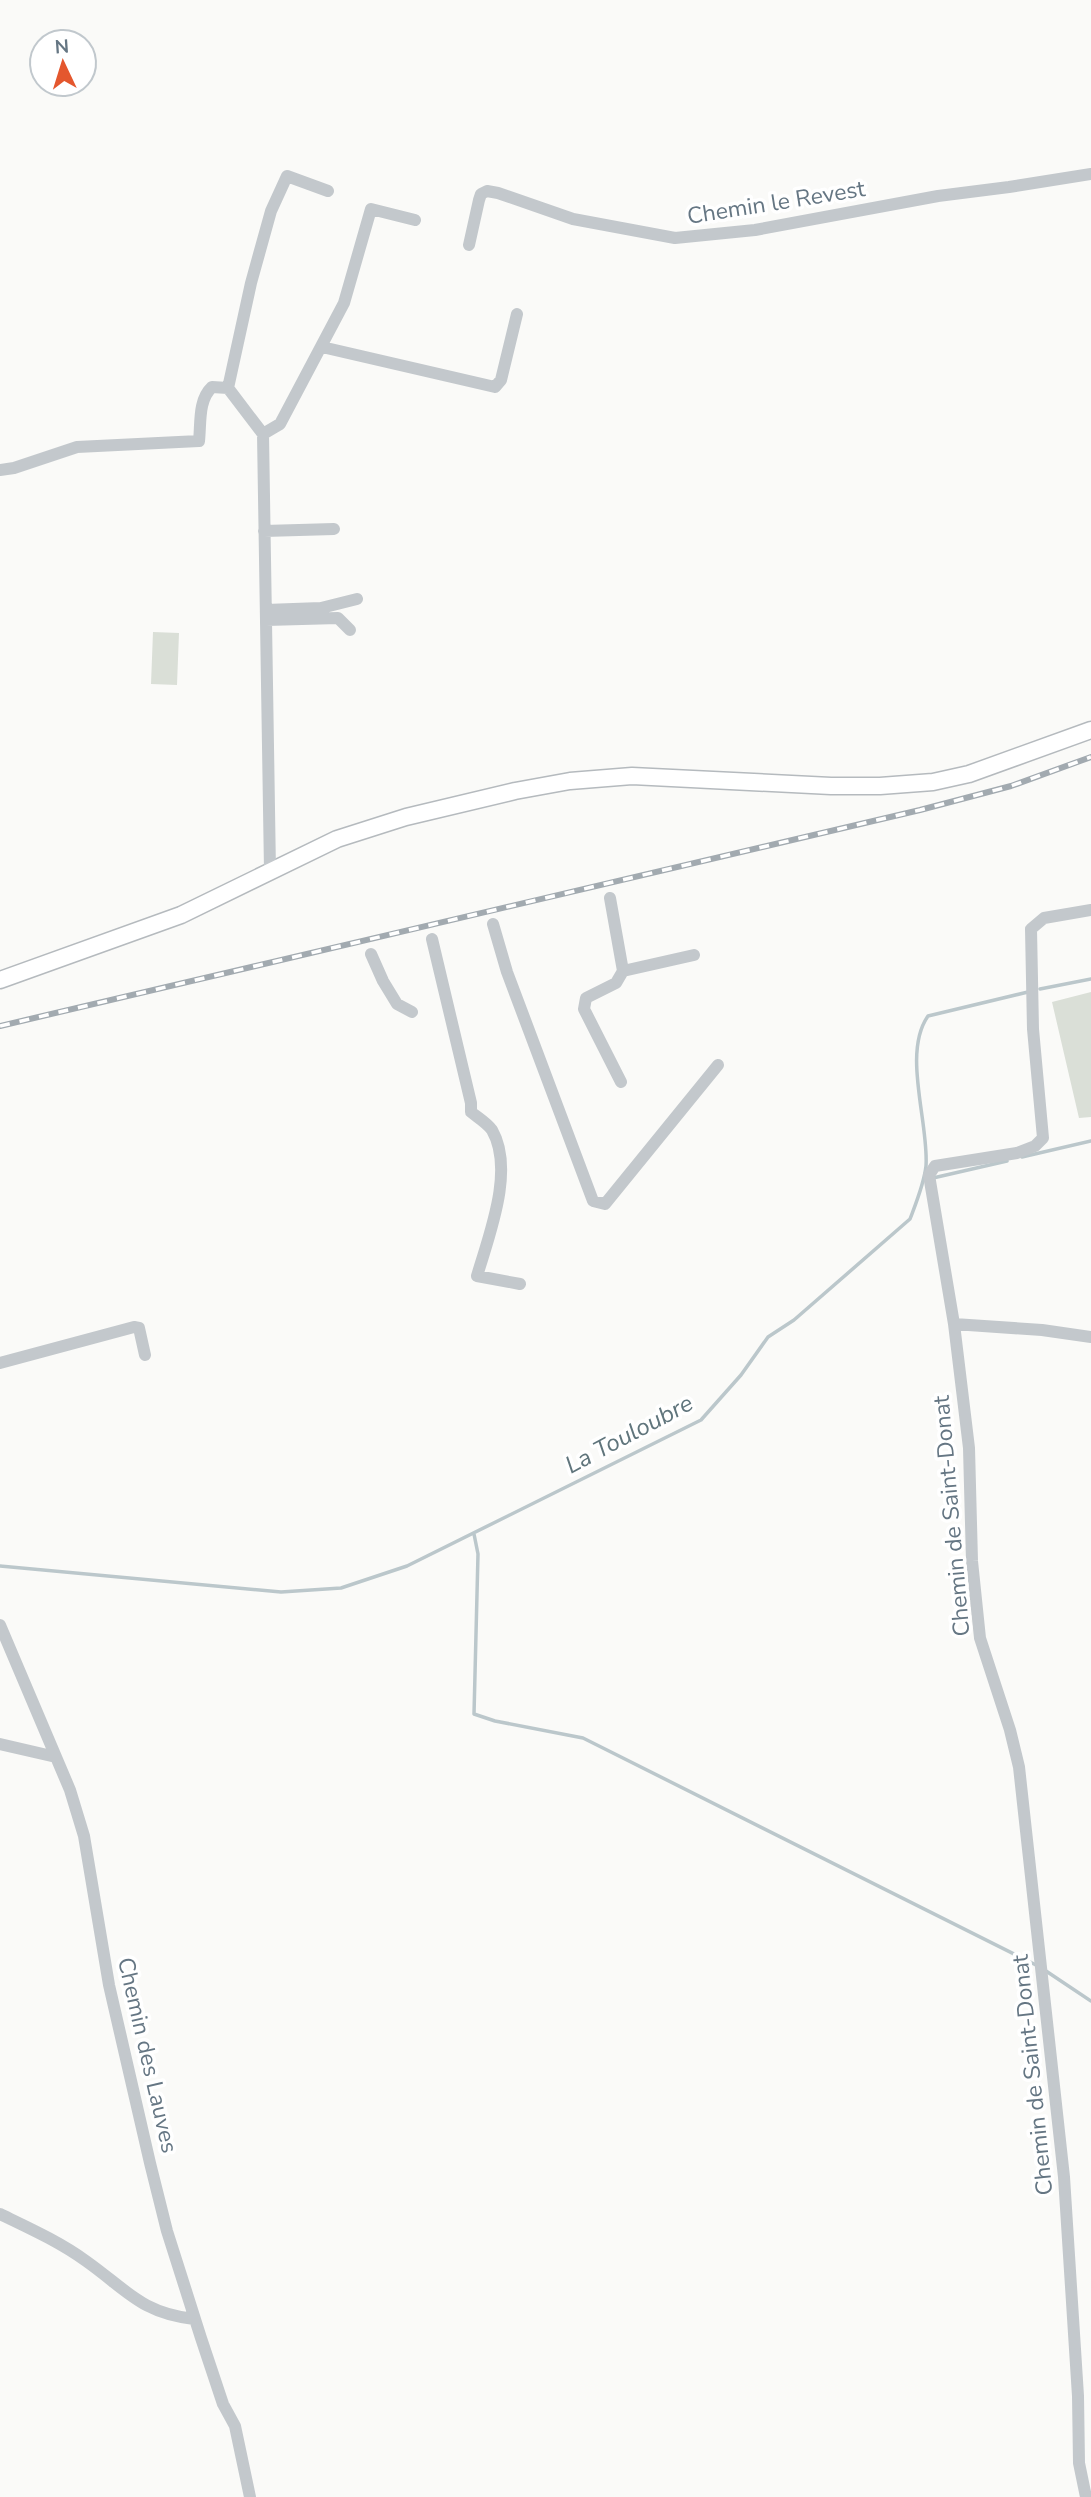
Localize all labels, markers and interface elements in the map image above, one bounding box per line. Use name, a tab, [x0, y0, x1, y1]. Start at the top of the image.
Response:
north arrow	[28, 28, 98, 98]
text: N	[54, 34, 70, 61]
street label: Chemin le Revest	[685, 173, 868, 232]
water label: La Touloubre	[560, 1387, 699, 1481]
street label: Chemin de Saint-Donat	[925, 1393, 977, 1638]
street label: Chemin de Saint-Donat	[1004, 1952, 1061, 2197]
street label: Chemin des Lauves	[110, 1954, 185, 2156]

